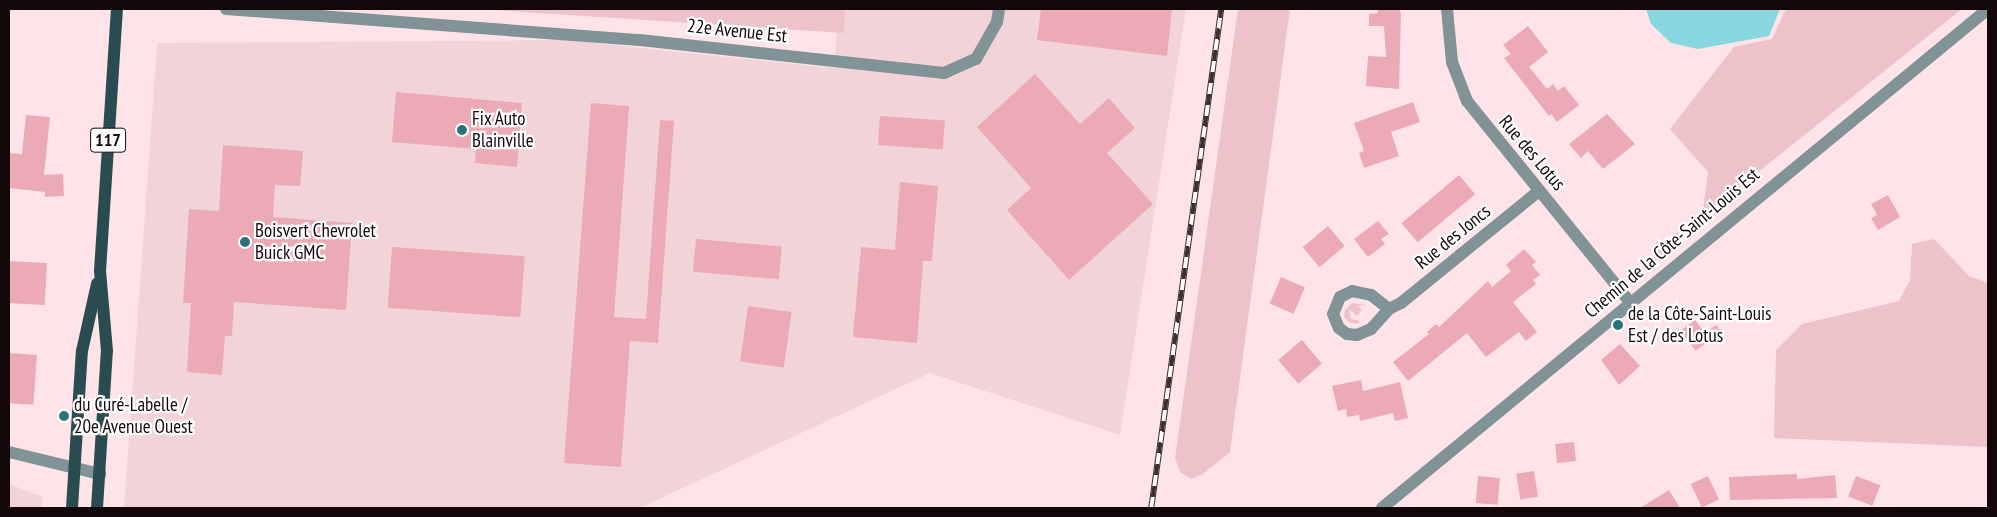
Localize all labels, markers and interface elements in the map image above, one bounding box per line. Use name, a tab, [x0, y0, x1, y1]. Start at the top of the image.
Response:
street label: 22e Avenue Est	[686, 14, 788, 48]
place label: Fix Auto Blainville	[472, 108, 534, 152]
street label: Rue des Lotus	[1494, 111, 1570, 195]
road number: 117	[89, 124, 127, 156]
marker: Fix Auto Blainville	[456, 124, 468, 136]
street label: Chemin de la Côte-Saint-Louis Est	[1580, 163, 1764, 323]
street label: Rue des Joncs	[1411, 200, 1495, 274]
place label: Boisvert Chevrolet Buick GMC	[255, 220, 376, 264]
marker: Boisvert Chevrolet Buick GMC	[239, 236, 251, 248]
place label: de la Côte-Saint-Louis Est / des Lotus	[1628, 303, 1772, 347]
marker: de la Côte-Saint-Louis Est / des Lotus	[1612, 319, 1624, 331]
place label: du Curé-Labelle / 20e Avenue Ouest	[74, 394, 193, 438]
marker: du Curé-Labelle / 20e Avenue Ouest	[58, 410, 70, 422]

